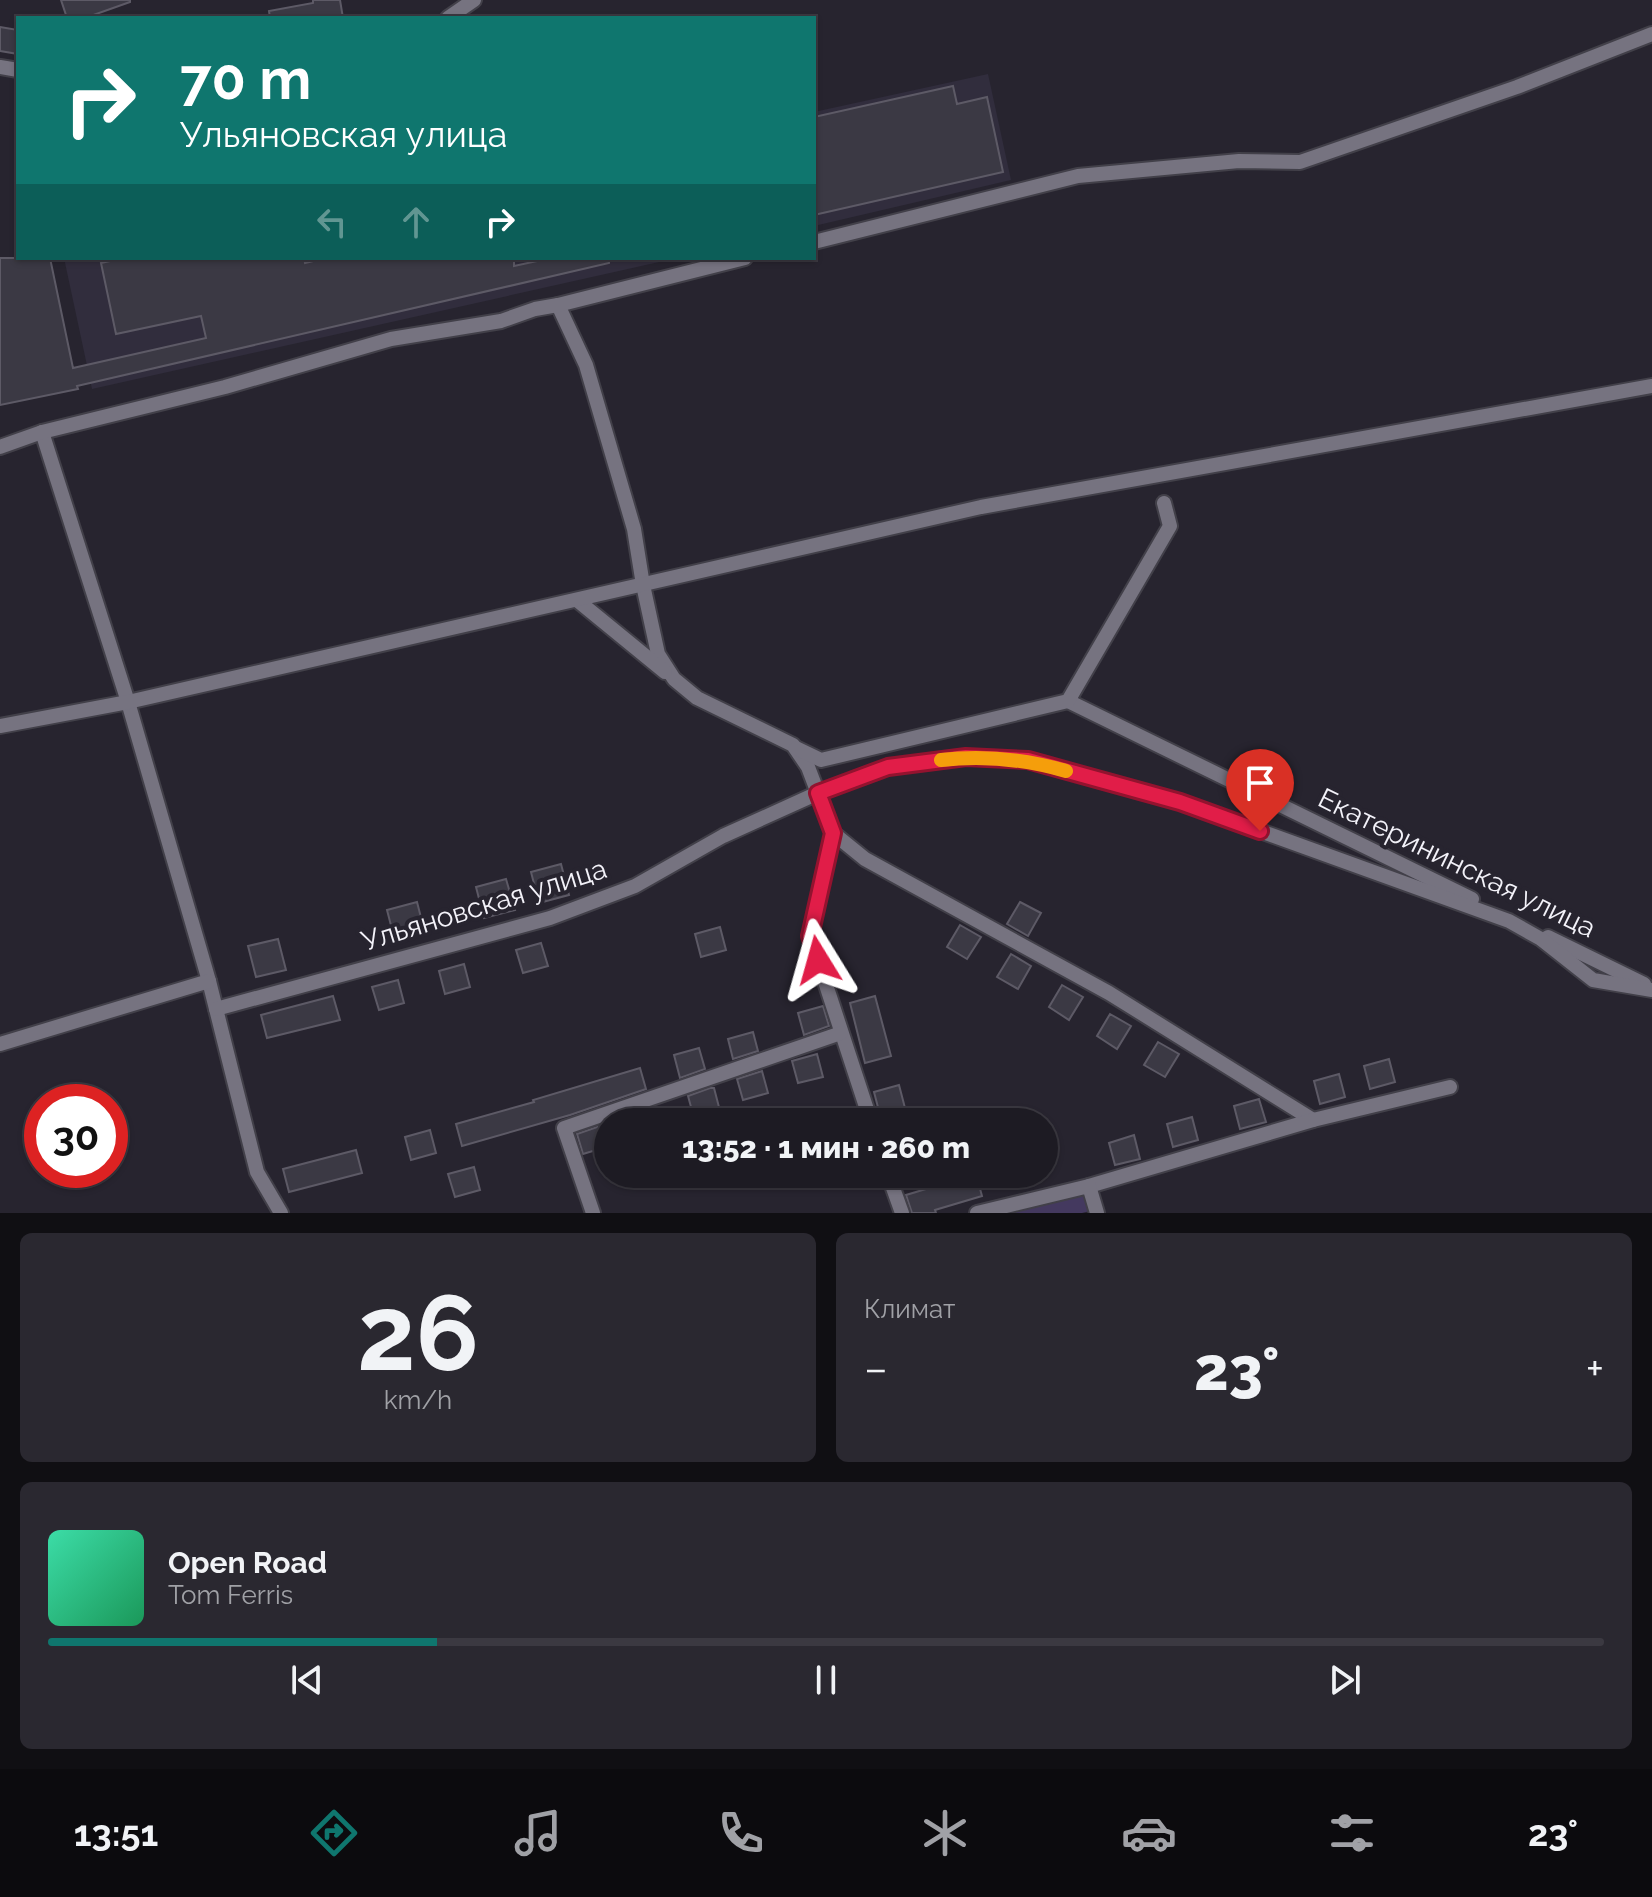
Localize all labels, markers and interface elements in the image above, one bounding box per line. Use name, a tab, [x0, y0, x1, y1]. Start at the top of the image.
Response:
text: 70 m	[180, 46, 311, 112]
icon: right	[48, 48, 152, 152]
text: Ульяновская улица	[180, 113, 507, 155]
icon: left	[310, 200, 354, 244]
icon: ahead	[394, 200, 438, 244]
icon: right	[478, 200, 522, 244]
pin	[1226, 749, 1294, 831]
icon: arrive	[1238, 761, 1282, 805]
street label: Екатерининская улица	[1313, 781, 1601, 945]
street label: Ульяновская улица	[357, 852, 611, 958]
position arrow	[776, 918, 860, 1002]
speed limit sign: 30	[24, 1084, 128, 1188]
text: 13:52 · 1 мин · 260 m	[682, 1130, 970, 1165]
text: 26	[357, 1272, 479, 1394]
text: Климат	[864, 1294, 955, 1324]
text: 23°	[1194, 1334, 1280, 1404]
text: −	[864, 1343, 888, 1394]
text: +	[1586, 1343, 1604, 1394]
text: km/h	[384, 1385, 452, 1415]
text: Open Road	[168, 1545, 327, 1580]
text: Tom Ferris	[168, 1580, 293, 1610]
icon: previous	[285, 1658, 329, 1702]
icon: pause	[804, 1658, 848, 1702]
icon: next	[1323, 1658, 1367, 1702]
icon: directions	[306, 1805, 362, 1861]
icon: music	[510, 1805, 566, 1861]
icon: phone	[713, 1805, 769, 1861]
icon: climate	[917, 1805, 973, 1861]
icon: car	[1121, 1805, 1177, 1861]
icon: filters	[1324, 1805, 1380, 1861]
text: 13:51	[74, 1812, 158, 1854]
text: 23°	[1528, 1812, 1578, 1854]

